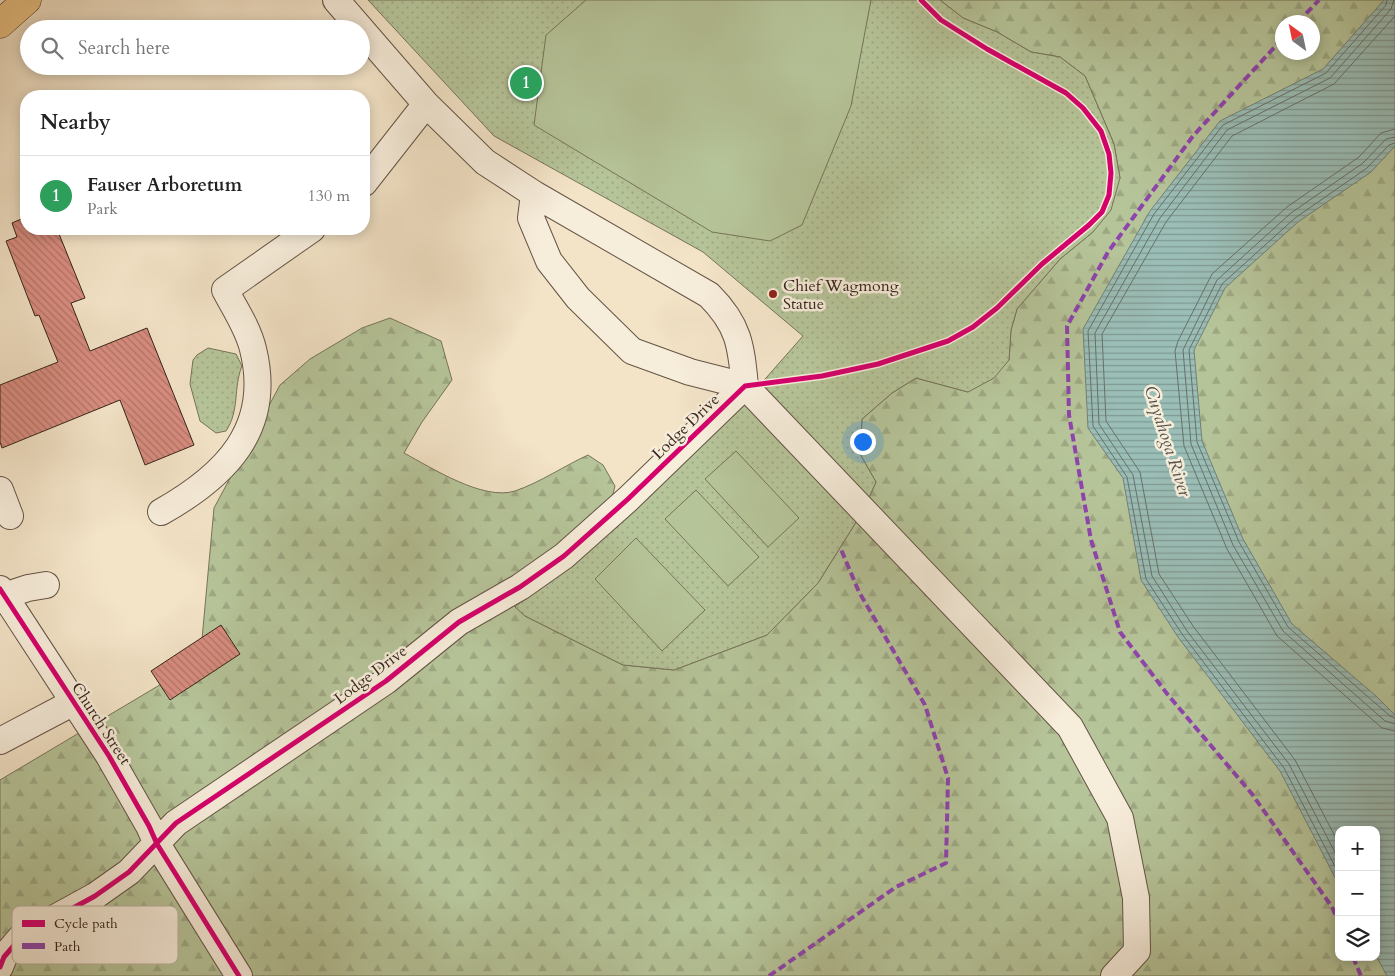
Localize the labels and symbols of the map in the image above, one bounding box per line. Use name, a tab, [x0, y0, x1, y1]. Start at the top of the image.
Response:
north arrow	[1275, 15, 1320, 60]
pin: 1	[510, 64, 542, 102]
place label: Chief Wagmong Statue	[783, 275, 899, 315]
marker: Chief Wagmong Statue	[767, 288, 779, 300]
water label: Cuyahoga River	[1138, 382, 1198, 501]
street label: Lodge Drive	[647, 389, 724, 465]
your location	[850, 429, 876, 455]
street label: Lodge Drive	[330, 640, 412, 709]
street label: Church Street	[66, 678, 136, 769]
legend	[12, 906, 178, 964]
text: Cycle path	[54, 914, 118, 933]
text: Path	[54, 937, 81, 956]

